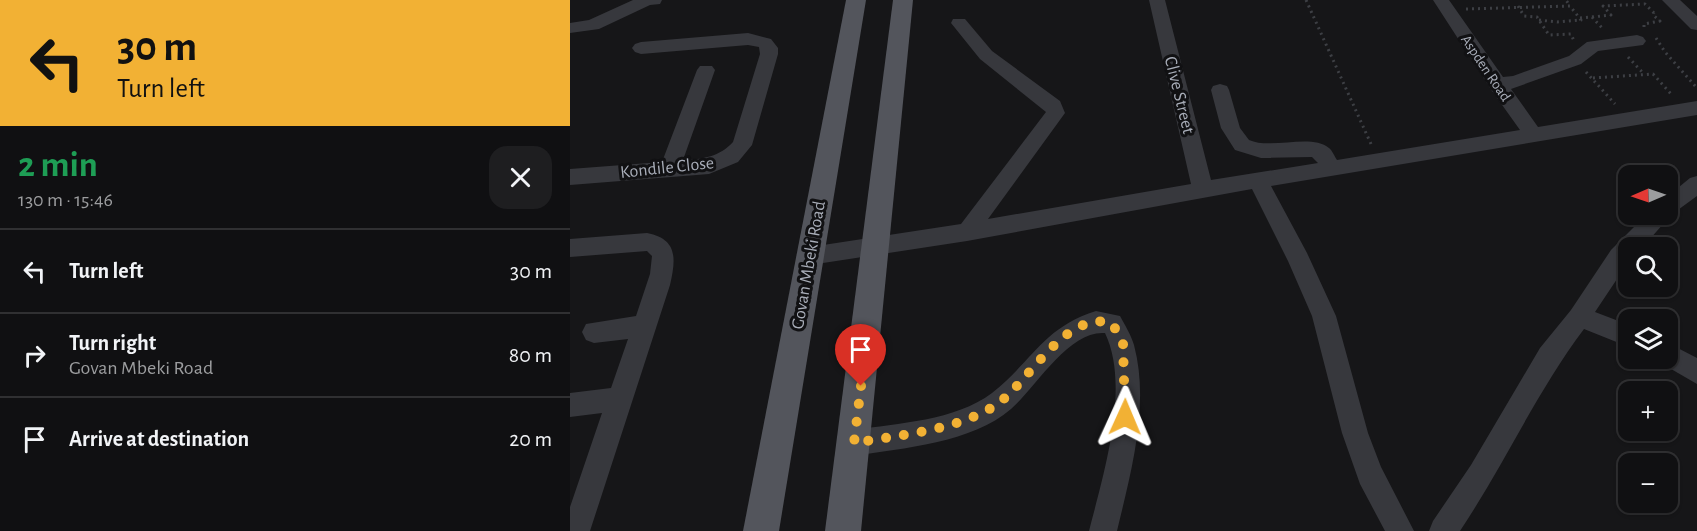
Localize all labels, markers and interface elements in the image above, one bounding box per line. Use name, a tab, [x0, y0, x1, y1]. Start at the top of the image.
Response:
icon: left	[18, 24, 96, 102]
text: 30 m	[117, 26, 197, 68]
street label: Aspden Road	[1458, 32, 1513, 104]
street label: Clive Street	[1161, 55, 1197, 136]
text: Turn left	[117, 75, 205, 102]
button: close	[489, 146, 552, 209]
text: 2 min	[18, 147, 98, 183]
street label: Kondile Close	[619, 154, 715, 182]
north arrow	[1618, 165, 1678, 225]
map controls	[1618, 165, 1678, 513]
text: 130 m · 15:46	[18, 190, 113, 210]
street label: Govan Mbeki Road	[789, 200, 829, 331]
button: search	[1618, 237, 1678, 297]
icon: left	[18, 255, 51, 288]
text: Turn left	[69, 260, 143, 282]
text: 30 m	[510, 260, 552, 282]
button: layers	[1618, 309, 1678, 369]
pin	[835, 324, 886, 386]
text: Turn right	[69, 332, 156, 354]
icon: arrive	[844, 333, 877, 366]
icon: right	[18, 339, 51, 372]
text: 80 m	[509, 344, 552, 366]
text: Govan Mbeki Road	[69, 358, 213, 378]
button: +	[1618, 381, 1678, 441]
position arrow	[1093, 385, 1157, 449]
icon: arrive	[18, 423, 51, 456]
text: Arrive at destination	[69, 428, 249, 450]
text: 20 m	[509, 428, 552, 450]
button: −	[1618, 453, 1678, 513]

